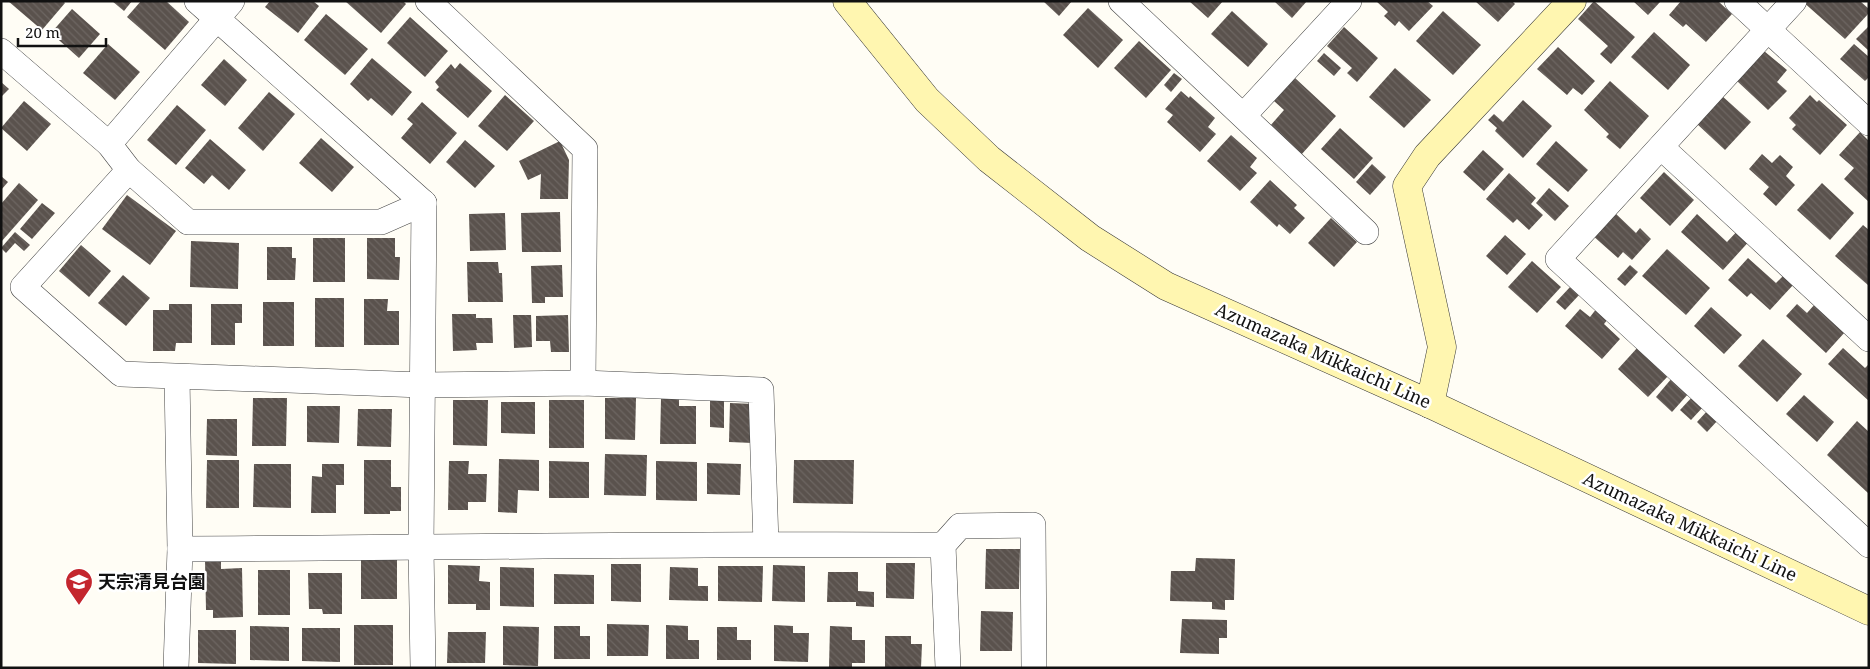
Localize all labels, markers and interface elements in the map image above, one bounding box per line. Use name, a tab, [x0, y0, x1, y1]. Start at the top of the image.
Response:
scale bar	[18, 15, 105, 47]
text: 20 m	[25, 22, 60, 42]
street label: Azumazaka Mikkaichi Line	[1212, 297, 1435, 414]
street label: Azumazaka Mikkaichi Line	[1579, 466, 1801, 586]
school or university icon: 天宗清見台園	[64, 567, 94, 606]
place label: 天宗清見台園	[98, 569, 206, 593]

